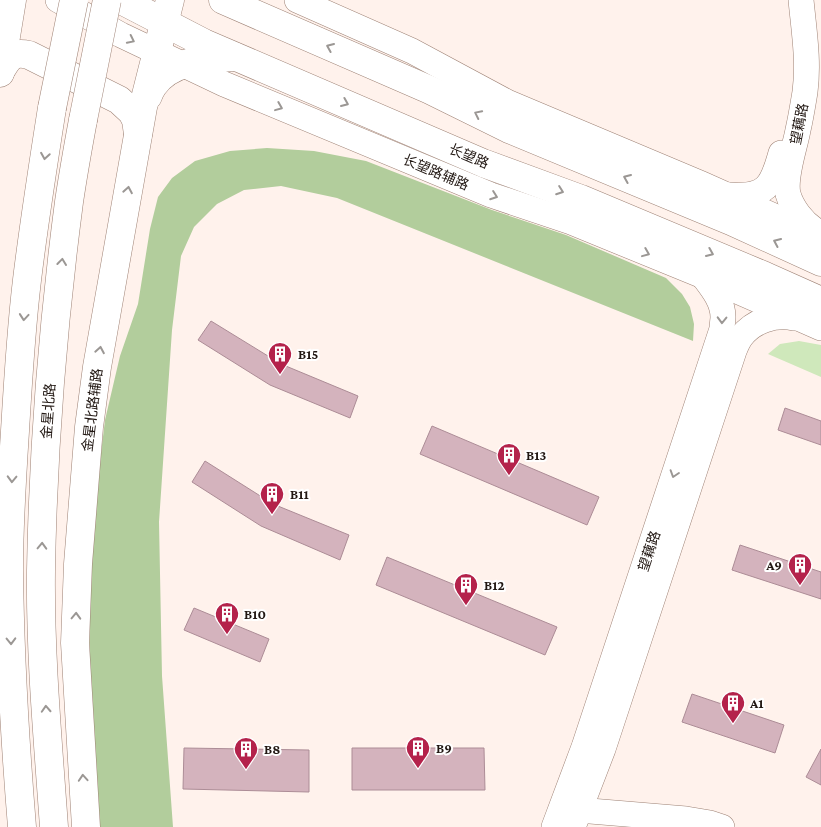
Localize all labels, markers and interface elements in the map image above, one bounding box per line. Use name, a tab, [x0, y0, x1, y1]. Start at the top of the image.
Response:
one-way arrow	[126, 34, 135, 44]
one-way arrow	[326, 42, 335, 53]
one-way arrow	[340, 97, 349, 108]
one-way arrow	[274, 101, 283, 112]
street label: 望藕路	[787, 102, 811, 146]
one-way arrow	[474, 109, 483, 120]
street label: 长望路	[447, 140, 491, 172]
one-way arrow	[40, 151, 50, 160]
street label: 长望路辅路	[401, 151, 471, 193]
one-way arrow	[623, 174, 632, 184]
one-way arrow	[123, 185, 133, 194]
one-way arrow	[555, 185, 564, 195]
one-way arrow	[489, 190, 498, 200]
one-way arrow	[773, 238, 782, 249]
one-way arrow	[641, 246, 650, 257]
one-way arrow	[705, 247, 714, 258]
one-way arrow	[56, 258, 66, 266]
one-way arrow	[19, 313, 30, 321]
one-way arrow	[717, 316, 727, 324]
building icon: B15	[267, 341, 293, 375]
one-way arrow	[95, 346, 105, 354]
place label: B15	[298, 346, 318, 362]
street label: 金星北路辅路	[79, 367, 105, 453]
street label: 金星北路	[38, 383, 58, 439]
building icon: B13	[496, 442, 522, 476]
place label: B13	[526, 447, 546, 463]
one-way arrow	[669, 470, 679, 478]
one-way arrow	[7, 475, 18, 483]
building icon: B11	[259, 481, 285, 515]
place label: B11	[290, 486, 309, 502]
street label: 望藕路	[635, 529, 663, 573]
one-way arrow	[37, 542, 47, 550]
building icon: A9	[787, 552, 813, 586]
place label: A9	[765, 557, 782, 573]
building icon: B12	[453, 572, 479, 606]
place label: B12	[484, 577, 505, 593]
building icon: B10	[214, 601, 240, 635]
place label: B10	[244, 606, 266, 622]
one-way arrow	[71, 612, 81, 620]
one-way arrow	[6, 638, 16, 646]
building icon: A1	[720, 690, 746, 724]
place label: A1	[749, 695, 764, 711]
one-way arrow	[40, 704, 51, 712]
building icon: B9	[405, 735, 431, 769]
building icon: B8	[233, 736, 259, 770]
place label: B9	[436, 740, 452, 756]
place label: B8	[264, 741, 280, 757]
one-way arrow	[77, 774, 88, 782]

